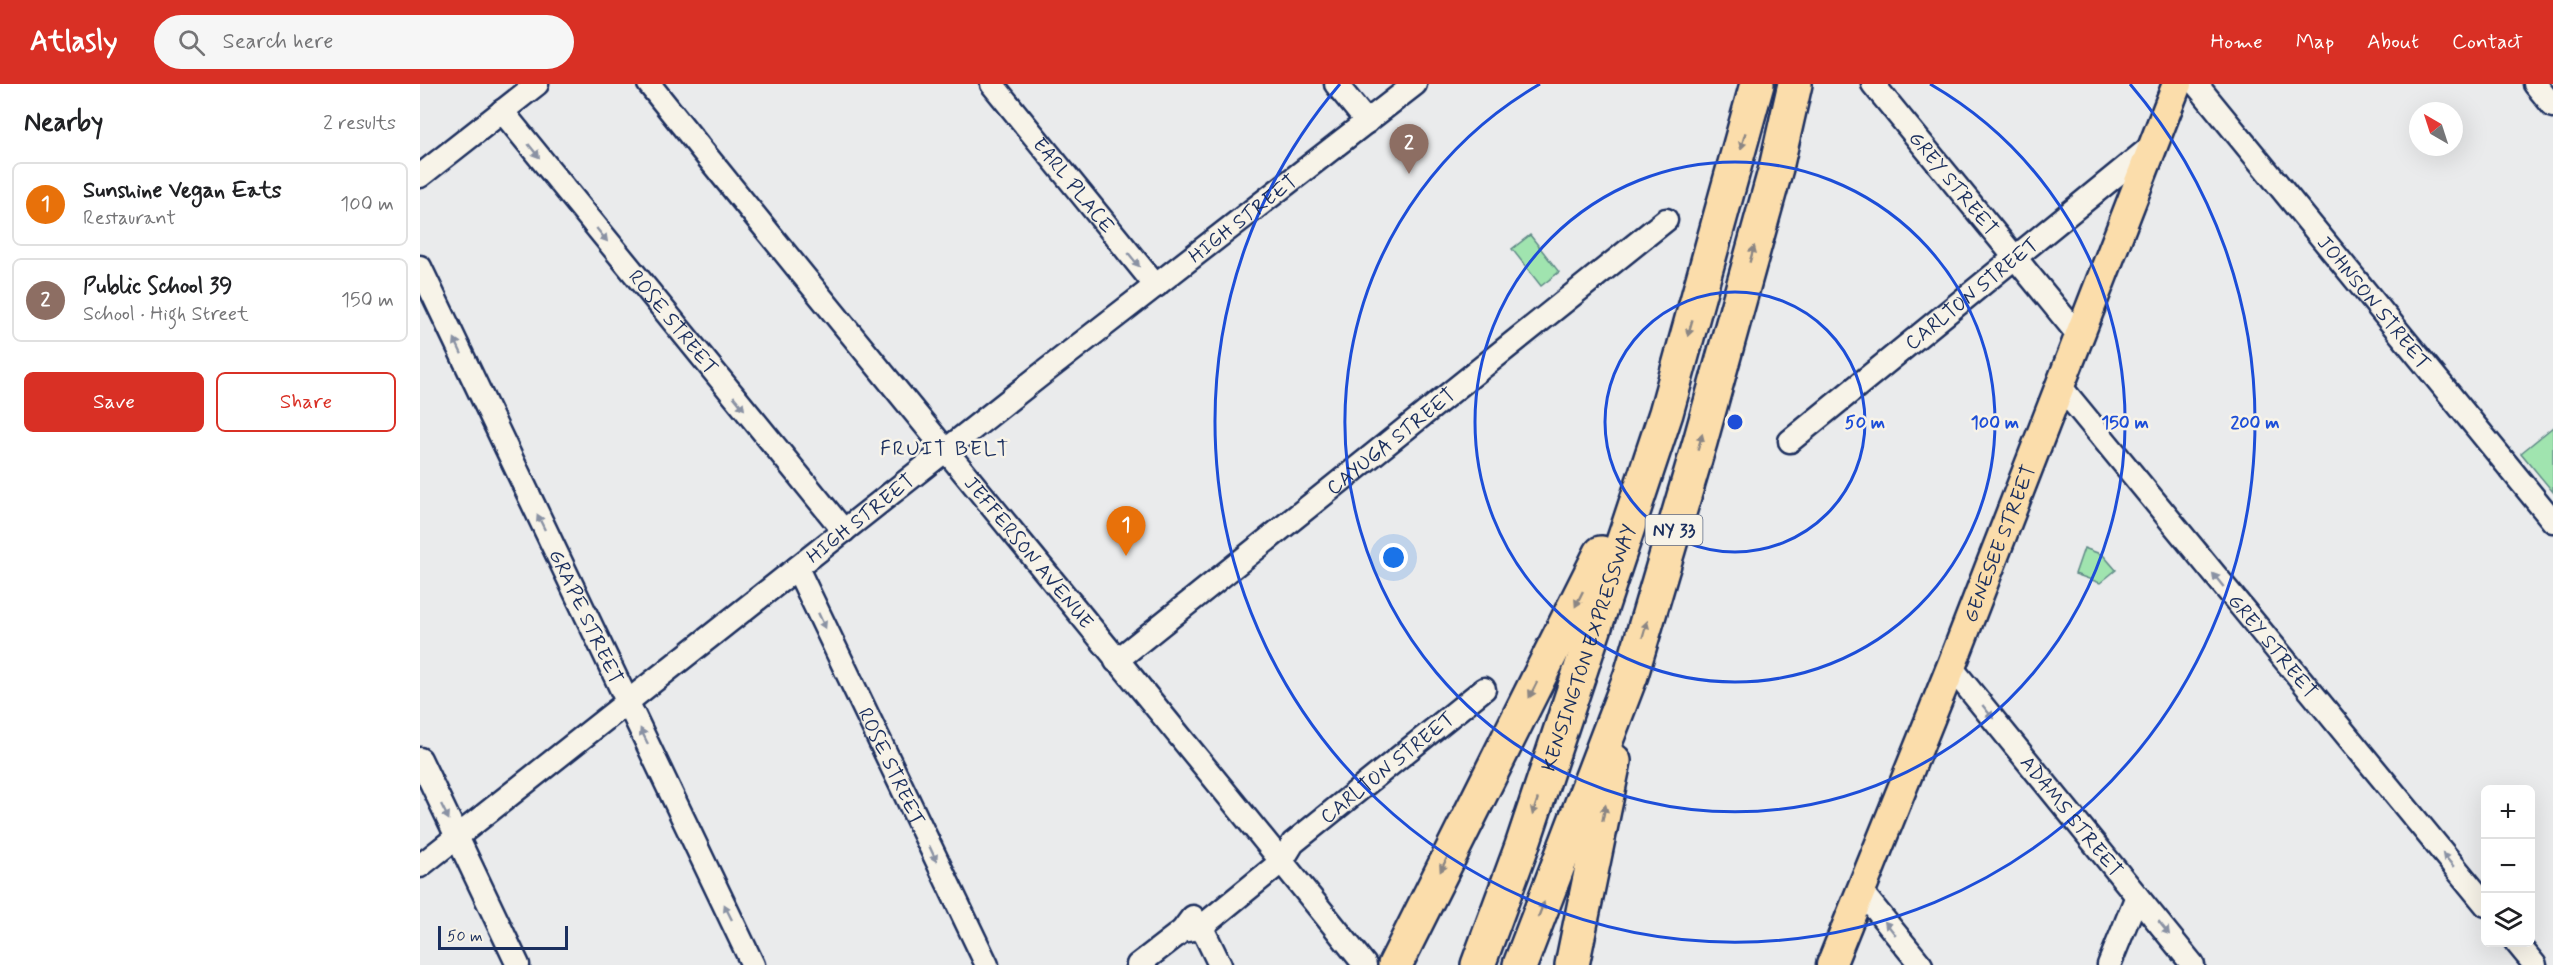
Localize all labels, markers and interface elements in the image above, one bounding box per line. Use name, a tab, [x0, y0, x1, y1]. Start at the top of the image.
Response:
search box	[154, 15, 574, 69]
text: Atlasly	[30, 24, 118, 61]
icon: search	[175, 26, 208, 59]
text: Search here	[223, 28, 333, 56]
text: Home	[2211, 28, 2263, 56]
text: Map	[2296, 28, 2334, 56]
text: About	[2367, 28, 2419, 56]
text: Contact	[2452, 28, 2523, 56]
north arrow	[2409, 102, 2463, 156]
text: Nearby	[24, 106, 103, 140]
text: 2 results	[323, 110, 396, 137]
pin: 2	[1390, 124, 1428, 174]
street label: GREY STREET	[1902, 126, 2004, 242]
street label: EARL PLACE	[1026, 132, 1120, 239]
one-way arrow	[1737, 132, 1747, 150]
one-way arrow	[527, 143, 539, 158]
street label: HIGH STREET	[1183, 169, 1303, 270]
text: Sunshine Vegan Eats	[83, 177, 282, 205]
text: 1	[41, 191, 50, 218]
text: 100 m	[340, 191, 394, 218]
text: Restaurant	[83, 205, 176, 232]
one-way arrow	[596, 227, 609, 243]
street label: JOHNSON STREET	[2310, 231, 2436, 376]
street label: CARLTON STREET	[1900, 232, 2045, 357]
one-way arrow	[1748, 245, 1757, 263]
one-way arrow	[1128, 252, 1141, 268]
street label: ROSE STREET	[622, 265, 724, 381]
text: Public School 39	[83, 273, 232, 301]
text: 2	[41, 287, 50, 314]
text: 150 m	[341, 287, 394, 314]
text: School · High Street	[83, 301, 249, 328]
one-way arrow	[1685, 320, 1694, 338]
one-way arrow	[453, 338, 462, 355]
button: Save	[24, 372, 204, 432]
button: Share	[216, 372, 396, 432]
street label: CAYUGA STREET	[1321, 382, 1462, 502]
one-way arrow	[732, 395, 744, 410]
text: 50 m	[1845, 411, 1885, 435]
text: 100 m	[1971, 411, 2019, 435]
text: 150 m	[2101, 411, 2149, 435]
text: 200 m	[2230, 411, 2280, 435]
centre of rings	[1725, 412, 1745, 432]
one-way arrow	[1696, 433, 1705, 451]
district label: FRUIT BELT	[880, 435, 1010, 463]
street label: GENESEE STREET	[1958, 461, 2043, 627]
street label: HIGH STREET	[801, 468, 921, 570]
street label: JEFFERSON AVENUE	[957, 471, 1099, 635]
pin: 1	[1106, 506, 1146, 556]
one-way arrow	[537, 514, 546, 531]
road number: NY 33	[1646, 515, 1702, 545]
street label: KENSINGTON EXPRESSWAY	[1536, 521, 1643, 775]
your location	[1379, 543, 1408, 572]
street label: GRAPE STREET	[542, 545, 629, 689]
one-way arrow	[2212, 572, 2225, 587]
street label: GREY STREET	[2221, 589, 2323, 705]
one-way arrow	[1574, 590, 1583, 607]
one-way arrow	[818, 612, 827, 629]
one-way arrow	[1641, 620, 1650, 638]
one-way arrow	[1528, 682, 1537, 699]
street label: ROSE STREET	[851, 703, 930, 831]
one-way arrow	[1981, 704, 1994, 720]
street label: CARLTON STREET	[1315, 706, 1461, 831]
one-way arrow	[639, 728, 648, 745]
street label: ADAMS STREET	[2013, 751, 2128, 883]
map controls	[2481, 785, 2535, 947]
button: +	[2481, 785, 2535, 839]
one-way arrow	[1529, 798, 1539, 816]
one-way arrow	[441, 803, 450, 820]
one-way arrow	[1600, 804, 1609, 823]
button: −	[2481, 839, 2535, 893]
one-way arrow	[929, 845, 938, 862]
one-way arrow	[2442, 852, 2455, 868]
one-way arrow	[1440, 856, 1449, 873]
button: layers	[2481, 893, 2535, 947]
one-way arrow	[1536, 901, 1546, 919]
one-way arrow	[723, 904, 732, 921]
one-way arrow	[1884, 921, 1897, 936]
one-way arrow	[2157, 921, 2169, 936]
scale bar	[438, 923, 568, 950]
text: 50 m	[447, 926, 483, 947]

